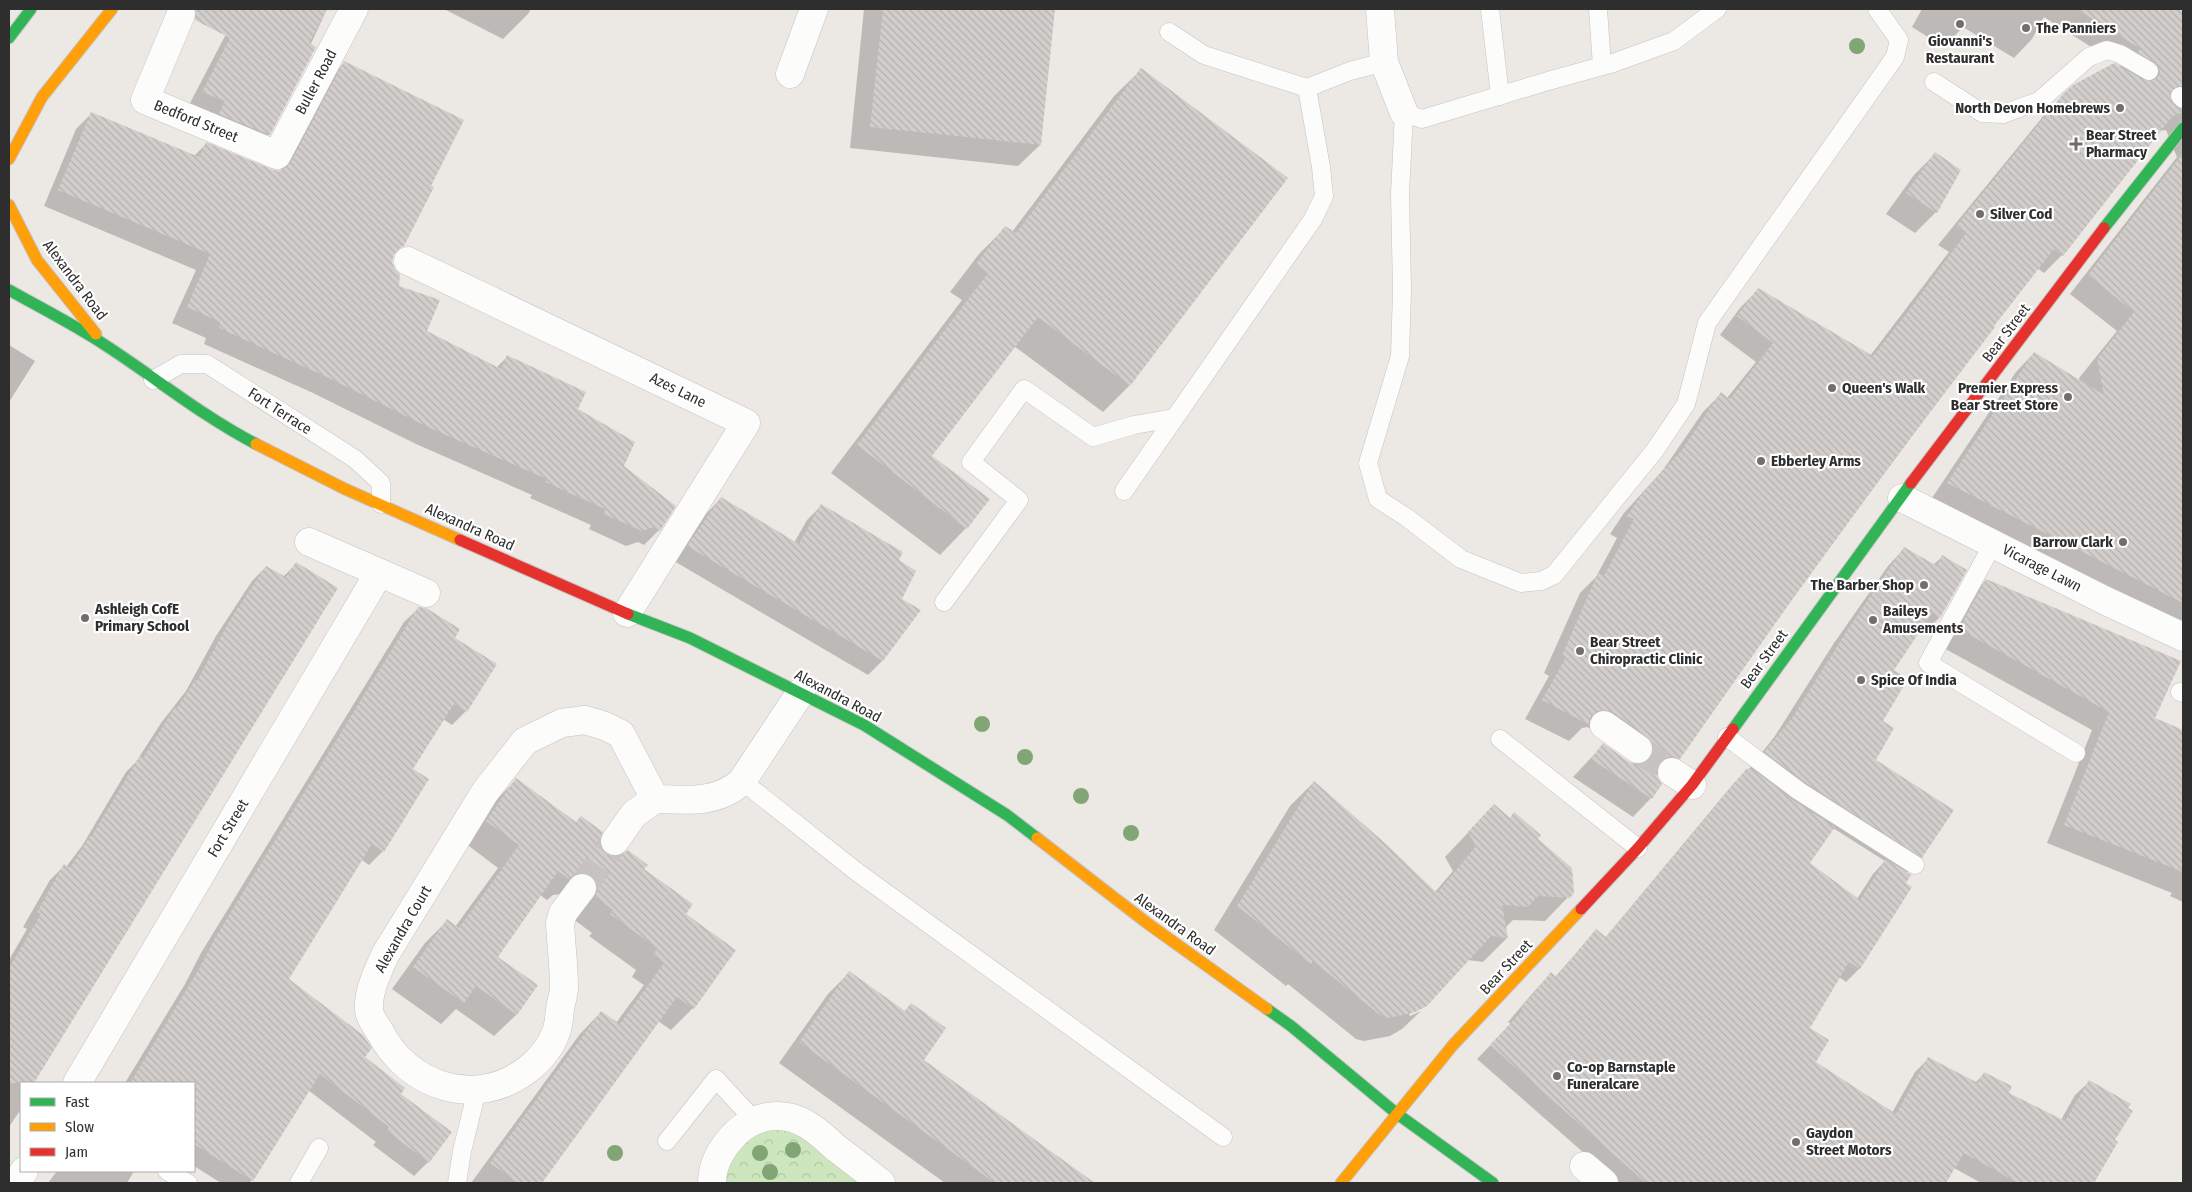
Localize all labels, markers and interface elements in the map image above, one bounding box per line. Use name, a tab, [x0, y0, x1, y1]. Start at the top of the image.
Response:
marker: Giovanni's Restaurant	[1954, 18, 1966, 30]
place label: The Panniers	[2036, 19, 2116, 37]
marker: The Panniers	[2020, 22, 2032, 34]
place label: Giovanni's Restaurant	[1926, 32, 1995, 67]
street label: Buller Road	[291, 46, 341, 118]
street label: Bedford Street	[151, 96, 241, 146]
place label: North Devon Homebrews	[1955, 99, 2110, 117]
marker: North Devon Homebrews	[2114, 102, 2126, 114]
place label: Bear Street Pharmacy	[2086, 126, 2157, 161]
marker: Bear Street Pharmacy	[2070, 138, 2082, 150]
place label: Silver Cod	[1990, 205, 2053, 223]
marker: Silver Cod	[1974, 208, 1986, 220]
street label: Alexandra Road	[39, 236, 111, 324]
street label: Bear Street	[1978, 300, 2034, 366]
street label: Azes Lane	[647, 369, 709, 411]
place label: Queen's Walk	[1842, 379, 1926, 397]
place label: Premier Express Bear Street Store	[1951, 379, 2058, 414]
marker: Queen's Walk	[1826, 382, 1838, 394]
street label: Fort Terrace	[245, 384, 315, 438]
marker: Premier Express Bear Street Store	[2062, 391, 2074, 403]
place label: Ebberley Arms	[1771, 452, 1861, 470]
marker: Ebberley Arms	[1755, 455, 1767, 467]
street label: Alexandra Road	[423, 499, 517, 555]
place label: Barrow Clark	[2033, 533, 2113, 551]
marker: Barrow Clark	[2117, 536, 2129, 548]
street label: Vicarage Lawn	[1999, 540, 2085, 596]
place label: The Barber Shop	[1811, 576, 1914, 594]
marker: The Barber Shop	[1918, 579, 1930, 591]
place label: Ashleigh CofE Primary School	[94, 600, 190, 635]
place label: Baileys Amusements	[1882, 602, 1964, 637]
marker: Ashleigh CofE Primary School	[79, 612, 91, 624]
marker: Baileys Amusements	[1867, 614, 1879, 626]
street label: Bear Street	[1737, 626, 1791, 692]
place label: Bear Street Chiropractic Clinic	[1590, 633, 1703, 668]
marker: Bear Street Chiropractic Clinic	[1574, 645, 1586, 657]
street label: Alexandra Road	[792, 666, 884, 726]
place label: Spice Of India	[1871, 671, 1957, 689]
marker: Spice Of India	[1855, 674, 1867, 686]
street label: Fort Street	[204, 796, 252, 860]
street label: Alexandra Court	[371, 882, 435, 976]
street label: Alexandra Road	[1131, 889, 1219, 959]
street label: Bear Street	[1476, 936, 1536, 998]
place label: Co-op Barnstaple Funeralcare	[1567, 1058, 1676, 1093]
marker: Co-op Barnstaple Funeralcare	[1551, 1070, 1563, 1082]
legend	[20, 1082, 195, 1172]
text: Fast	[65, 1093, 89, 1111]
text: Slow	[65, 1118, 94, 1136]
place label: Gaydon Street Motors	[1806, 1124, 1892, 1159]
marker: Gaydon Street Motors	[1790, 1136, 1802, 1148]
text: Jam	[65, 1143, 88, 1161]

